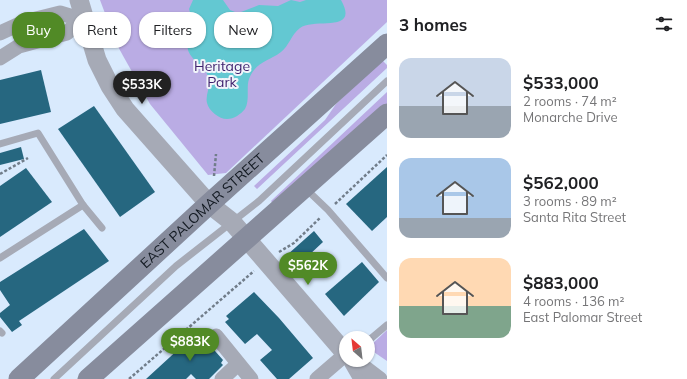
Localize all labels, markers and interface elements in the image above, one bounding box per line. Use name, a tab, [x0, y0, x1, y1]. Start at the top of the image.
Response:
chip: Buy	[12, 12, 65, 48]
chip: Rent	[73, 12, 131, 48]
chip: Filters	[139, 12, 206, 48]
chip: New	[214, 12, 272, 48]
icon: filters	[653, 13, 675, 35]
text: 3 homes	[399, 14, 467, 35]
park label: Heritage Park	[194, 57, 250, 91]
pin: $533K	[114, 71, 170, 105]
text: $533,000	[523, 72, 599, 93]
icon: home	[431, 74, 479, 122]
text: $533K	[122, 76, 162, 92]
text: 2 rooms · 74 m²	[523, 93, 617, 109]
text: Monarche Drive	[523, 109, 618, 125]
street label: EAST PALOMAR STREET	[136, 149, 269, 272]
text: $562,000	[523, 172, 599, 193]
icon: home	[431, 174, 479, 222]
text: 3 rooms · 89 m²	[523, 193, 617, 209]
text: Santa Rita Street	[523, 209, 626, 225]
pin: $562K	[280, 252, 336, 286]
text: $562K	[288, 257, 328, 273]
text: $883,000	[523, 272, 599, 293]
icon: home	[431, 274, 479, 322]
text: 4 rooms · 136 m²	[523, 293, 624, 309]
text: East Palomar Street	[523, 309, 642, 325]
pin: $883K	[162, 328, 218, 362]
north arrow	[339, 331, 375, 367]
map controls	[339, 331, 375, 367]
text: $883K	[170, 333, 210, 349]

